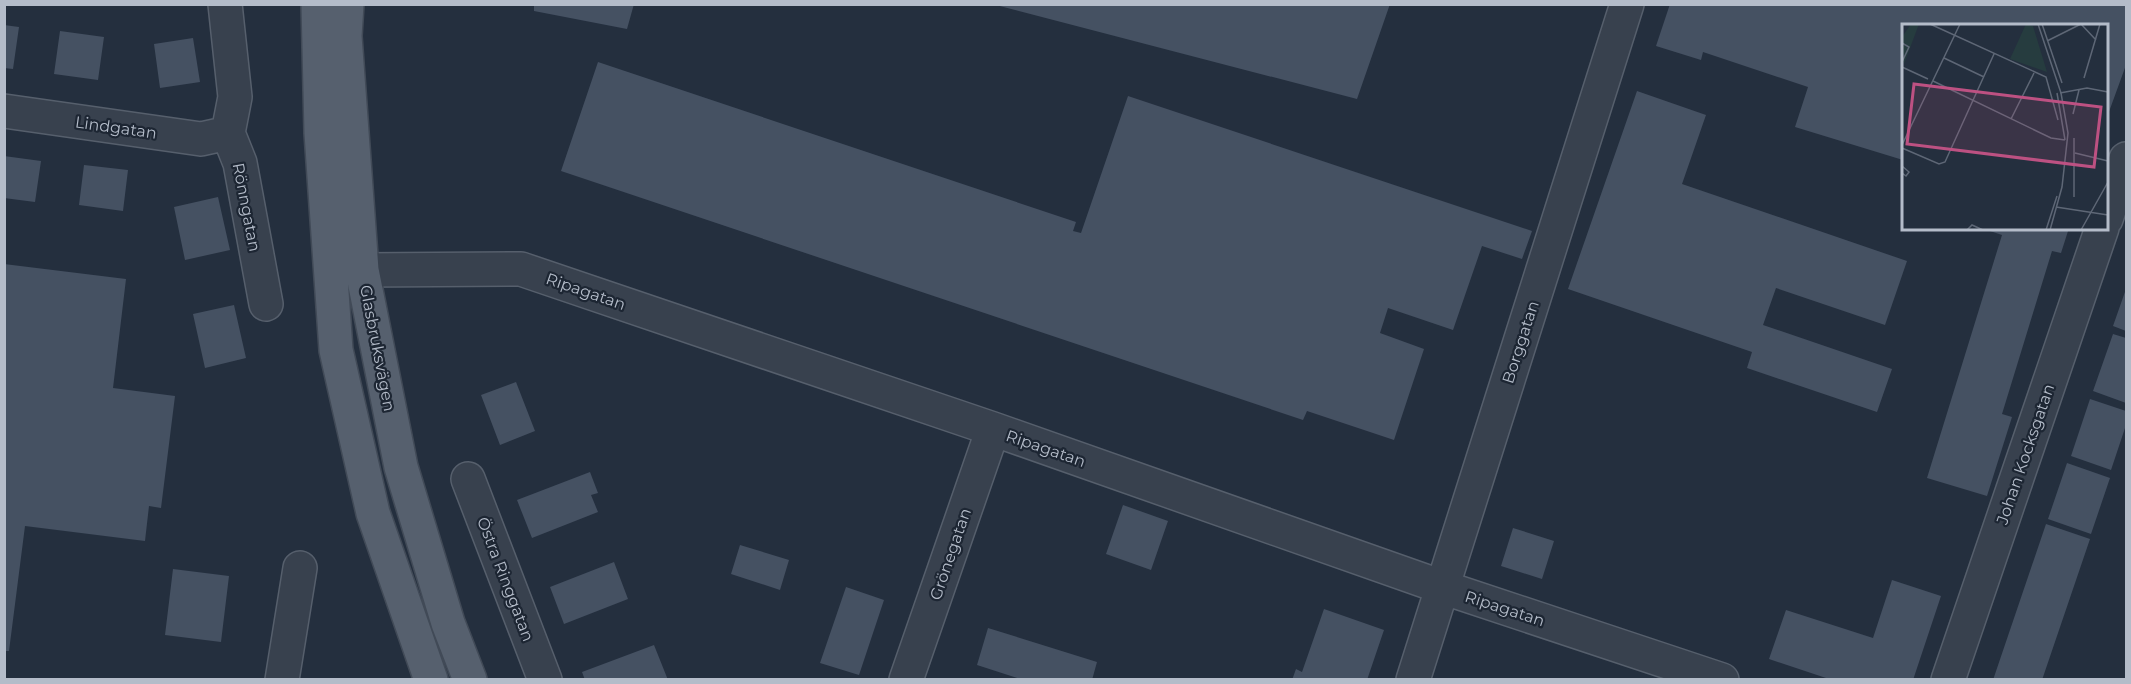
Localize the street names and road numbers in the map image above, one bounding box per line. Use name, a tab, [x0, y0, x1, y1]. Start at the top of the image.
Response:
street label: Lindgatan	[74, 112, 158, 143]
street label: Rönngatan	[229, 161, 264, 253]
street label: Ripagatan	[544, 269, 628, 314]
street label: Glasbruksvägen	[356, 283, 399, 413]
street label: Borggatan	[1498, 298, 1543, 386]
street label: Johan Kocksgatan	[1992, 381, 2058, 528]
street label: Ripagatan	[1004, 426, 1088, 471]
street label: Grönegatan	[926, 506, 975, 603]
street label: Östra Ringgatan	[473, 514, 539, 644]
street label: Ripagatan	[1462, 587, 1547, 630]

